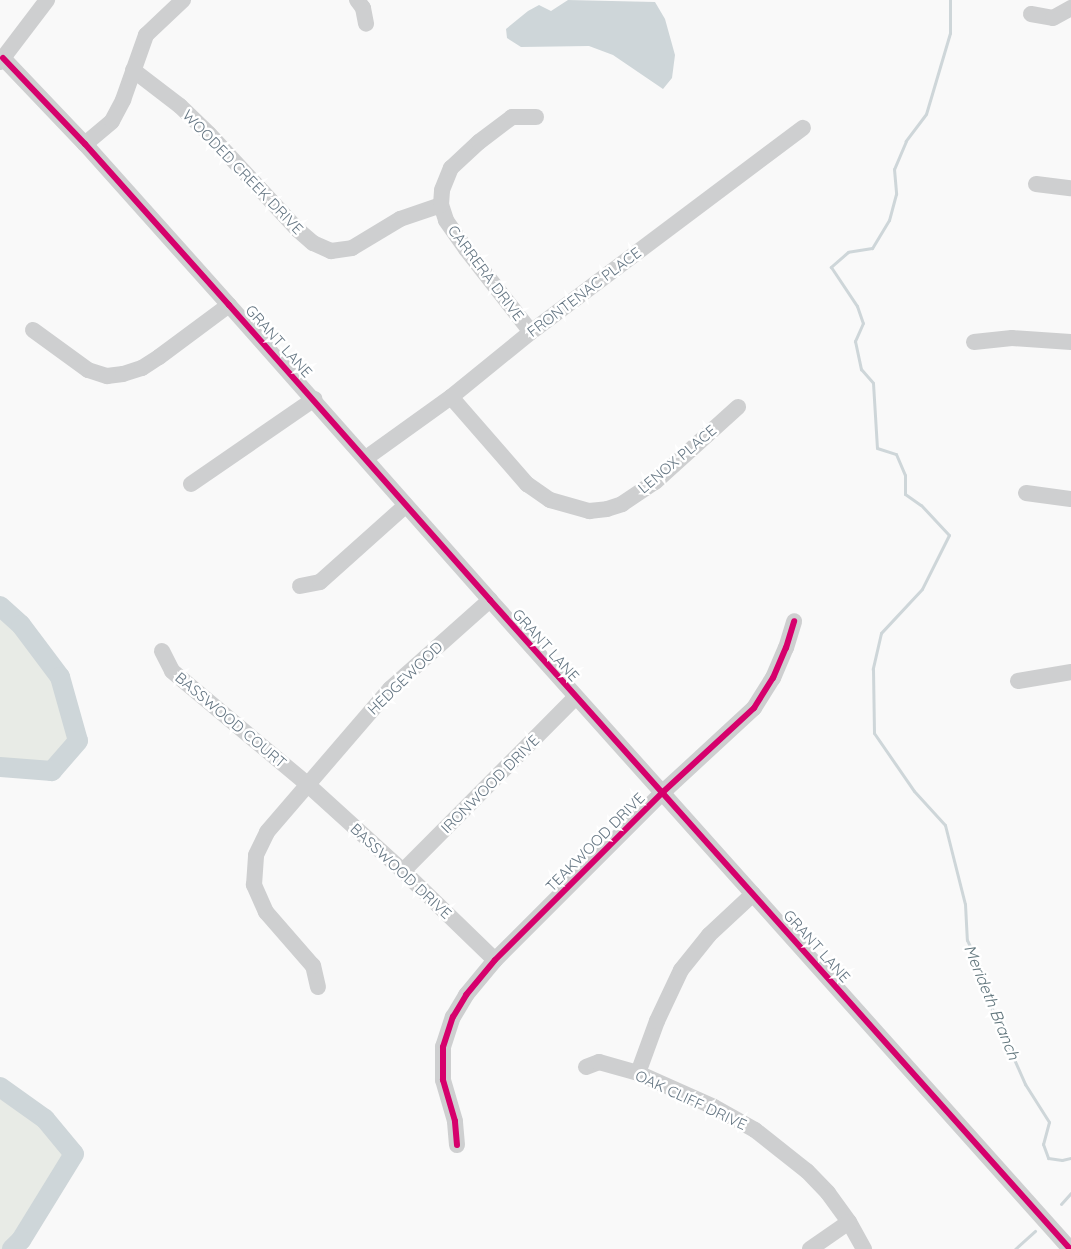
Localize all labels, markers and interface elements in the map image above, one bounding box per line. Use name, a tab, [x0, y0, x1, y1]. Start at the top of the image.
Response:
street label: WOODED CREEK DRIVE	[179, 106, 307, 238]
street label: CARRERA DRIVE	[444, 222, 528, 324]
street label: FRONTENAC PLACE	[524, 243, 644, 341]
street label: GRANT LANE	[242, 301, 316, 381]
street label: LENOX PLACE	[634, 421, 720, 497]
street label: GRANT LANE	[509, 605, 583, 685]
street label: HEDGEWOOD	[364, 638, 446, 718]
street label: BASSWOOD COURT	[172, 668, 290, 772]
street label: IRONWOOD DRIVE	[437, 731, 543, 837]
street label: TEAKWOOD DRIVE	[542, 789, 648, 895]
street label: BASSWOOD DRIVE	[347, 820, 455, 922]
street label: GRANT LANE	[780, 906, 854, 986]
water label: Merideth Branch	[960, 942, 1024, 1062]
street label: OAK CLIFF DRIVE	[632, 1066, 750, 1134]

